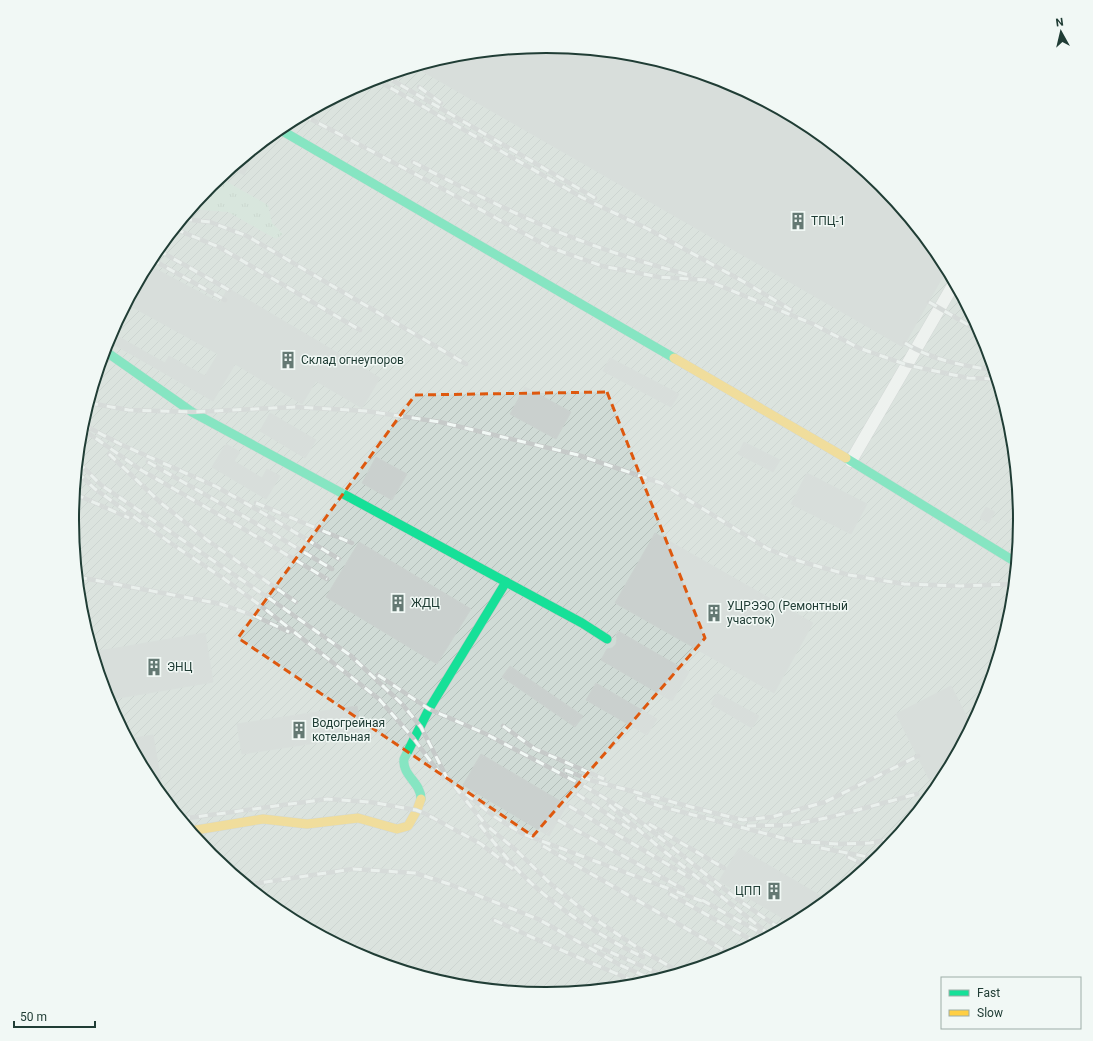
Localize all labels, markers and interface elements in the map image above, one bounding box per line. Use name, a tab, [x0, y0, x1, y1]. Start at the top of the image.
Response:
north arrow	[1041, 12, 1081, 52]
text: N	[1055, 16, 1065, 30]
building icon: ТПЦ-1	[788, 211, 808, 231]
place label: ТПЦ-1	[811, 214, 846, 228]
building icon: Склад огнеупоров	[278, 350, 298, 370]
place label: Склад огнеупоров	[301, 353, 404, 367]
building icon: ЖДЦ	[388, 593, 408, 613]
place label: ЖДЦ	[411, 596, 440, 610]
place label: УЦРЭЭО (Ремонтный участок)	[727, 599, 848, 627]
building icon: УЦРЭЭО (Ремонтный участок)	[704, 603, 724, 623]
building icon: ЭНЦ	[144, 657, 164, 677]
place label: ЭНЦ	[167, 660, 193, 674]
place label: Водогрейная котельная	[312, 716, 385, 744]
building icon: Водогрейная котельная	[289, 720, 309, 740]
building icon: ЦПП	[764, 881, 784, 901]
place label: ЦПП	[735, 884, 761, 898]
legend	[941, 977, 1081, 1029]
text: Fast	[977, 986, 1000, 1000]
scale bar	[14, 1003, 95, 1029]
text: Slow	[977, 1006, 1003, 1020]
text: 50 m	[20, 1010, 47, 1024]

